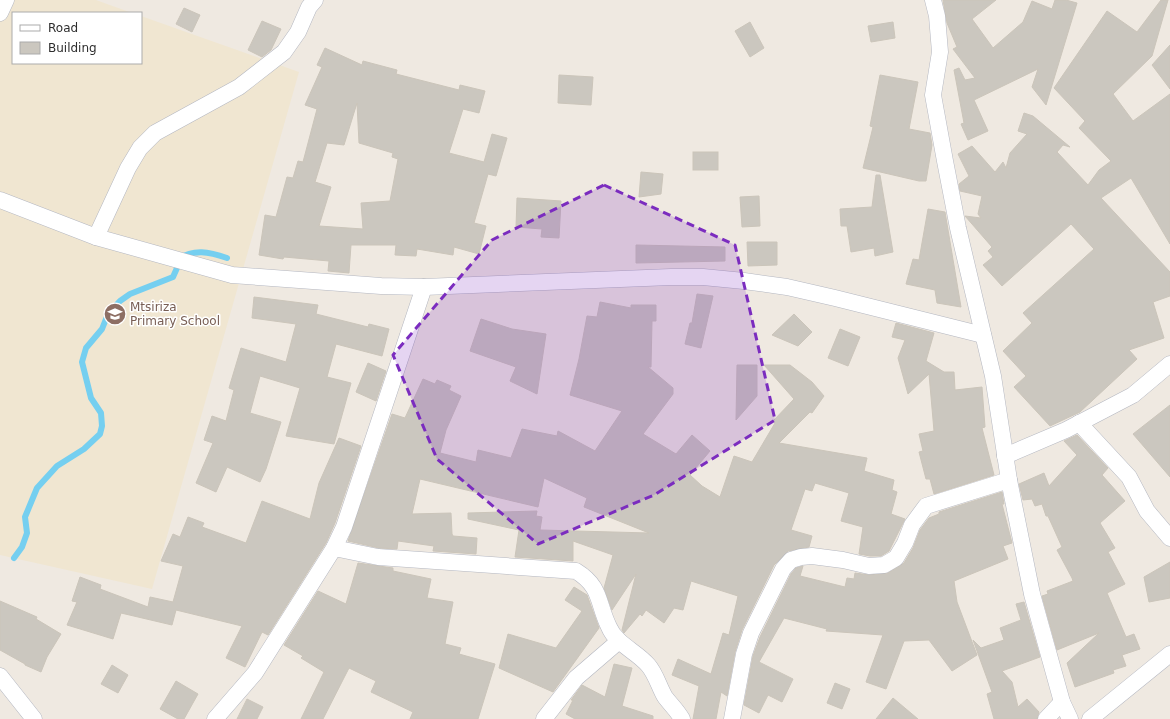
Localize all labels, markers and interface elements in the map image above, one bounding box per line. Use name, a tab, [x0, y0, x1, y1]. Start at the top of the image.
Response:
legend	[12, 12, 142, 64]
text: Road	[48, 21, 78, 35]
text: Building	[48, 41, 97, 55]
place label: Mtsiriza Primary School	[130, 300, 220, 328]
school or university icon: Mtsiriza Primary School	[102, 301, 128, 327]

